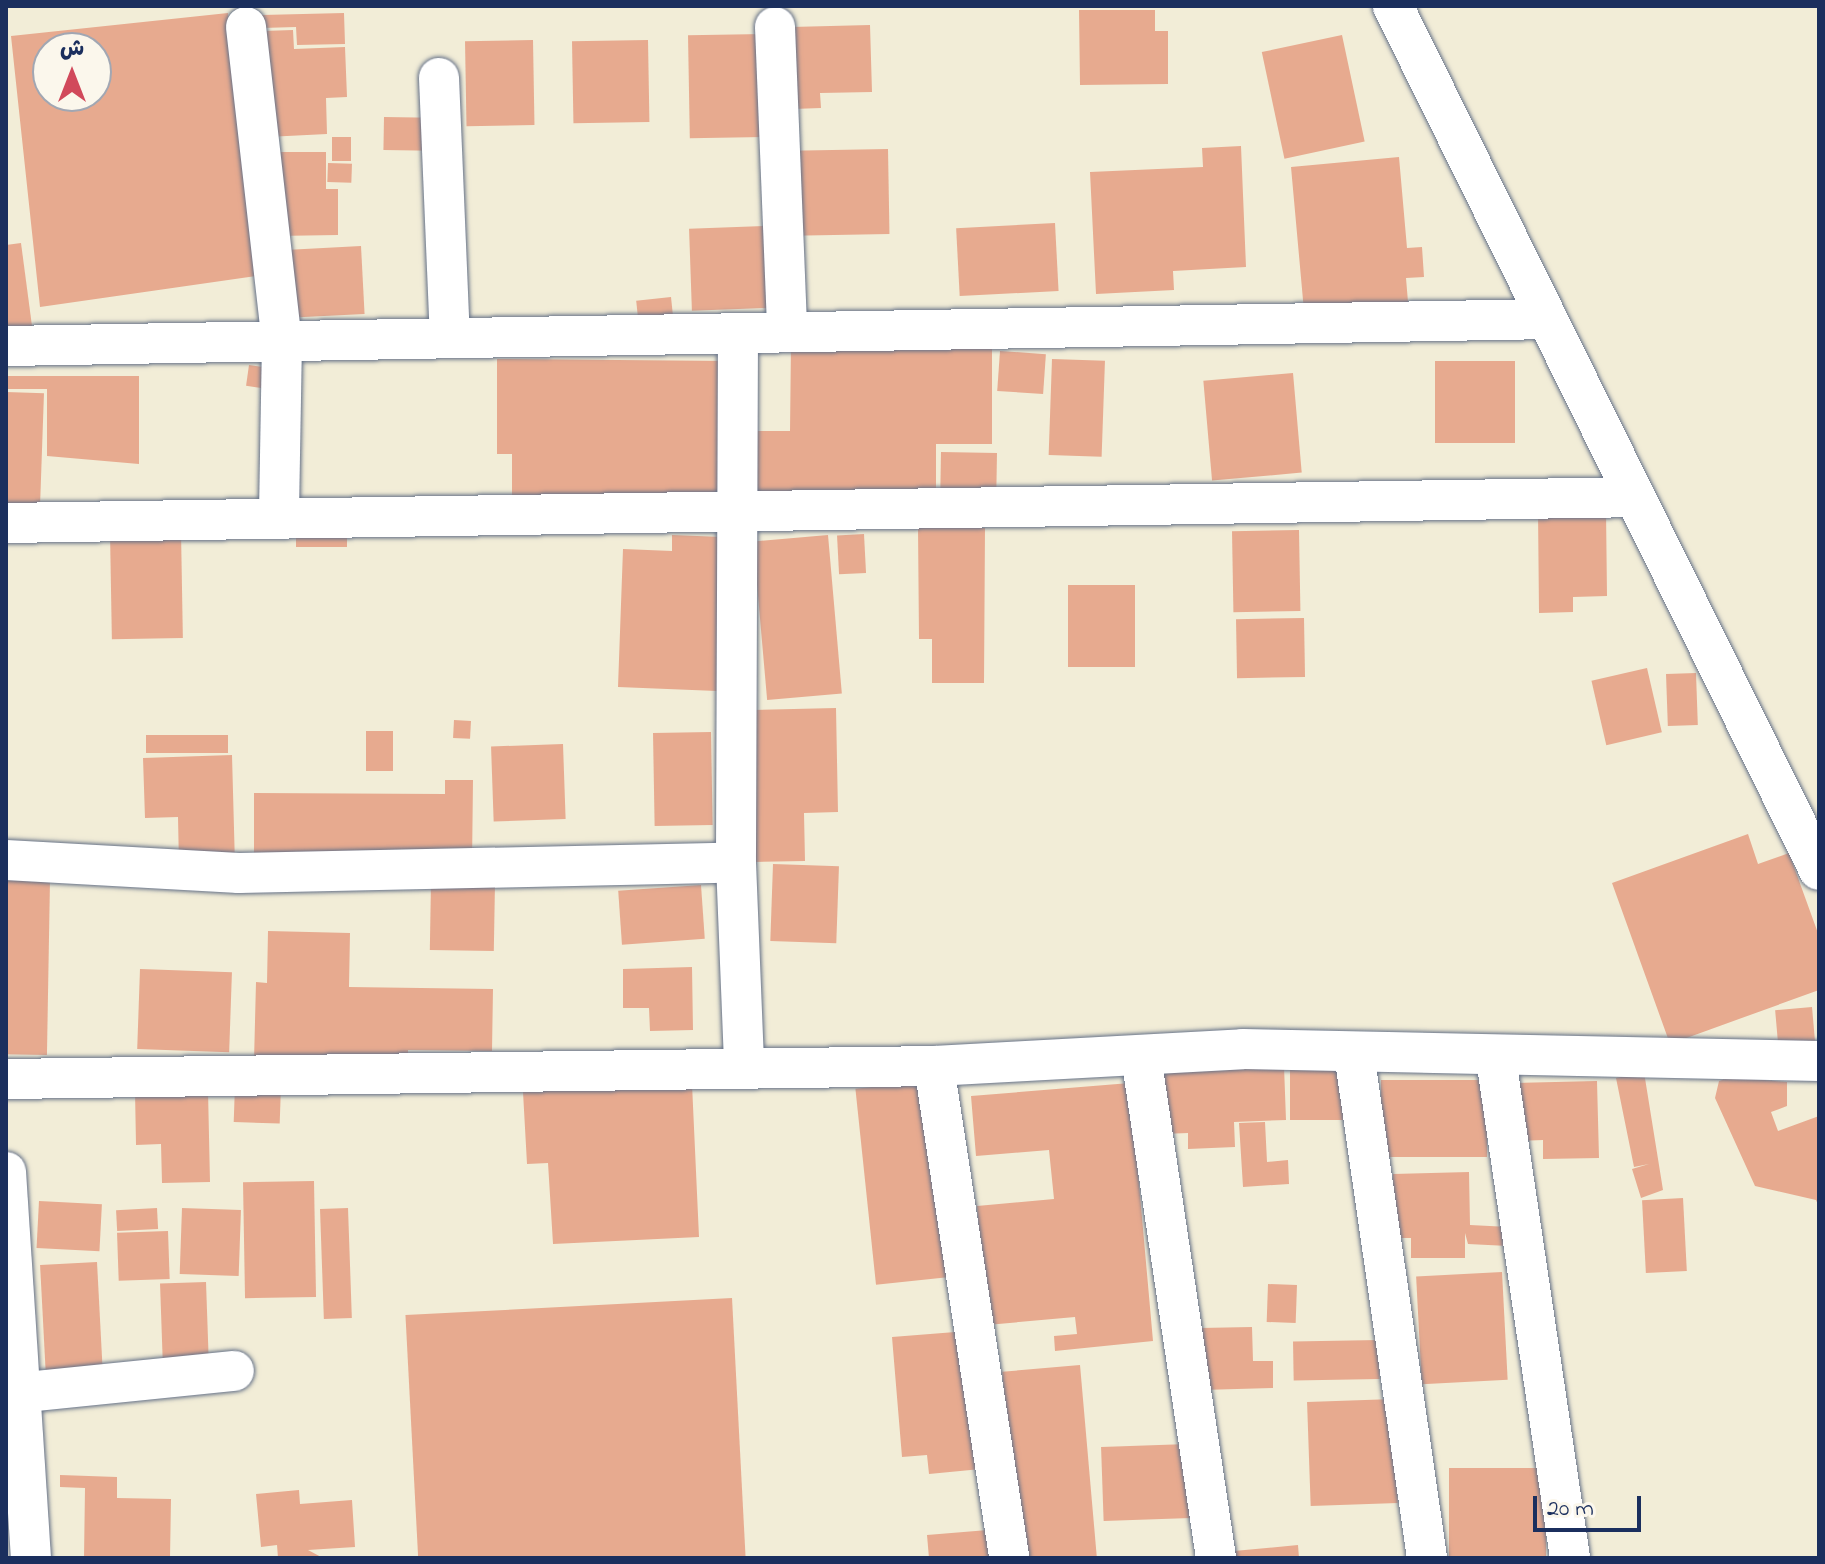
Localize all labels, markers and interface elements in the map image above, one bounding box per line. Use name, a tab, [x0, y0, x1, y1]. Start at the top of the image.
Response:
north arrow	[32, 32, 112, 112]
text: ش	[60, 34, 84, 66]
scale bar	[1537, 1480, 1645, 1530]
text: 20 m	[1547, 1492, 1594, 1527]

